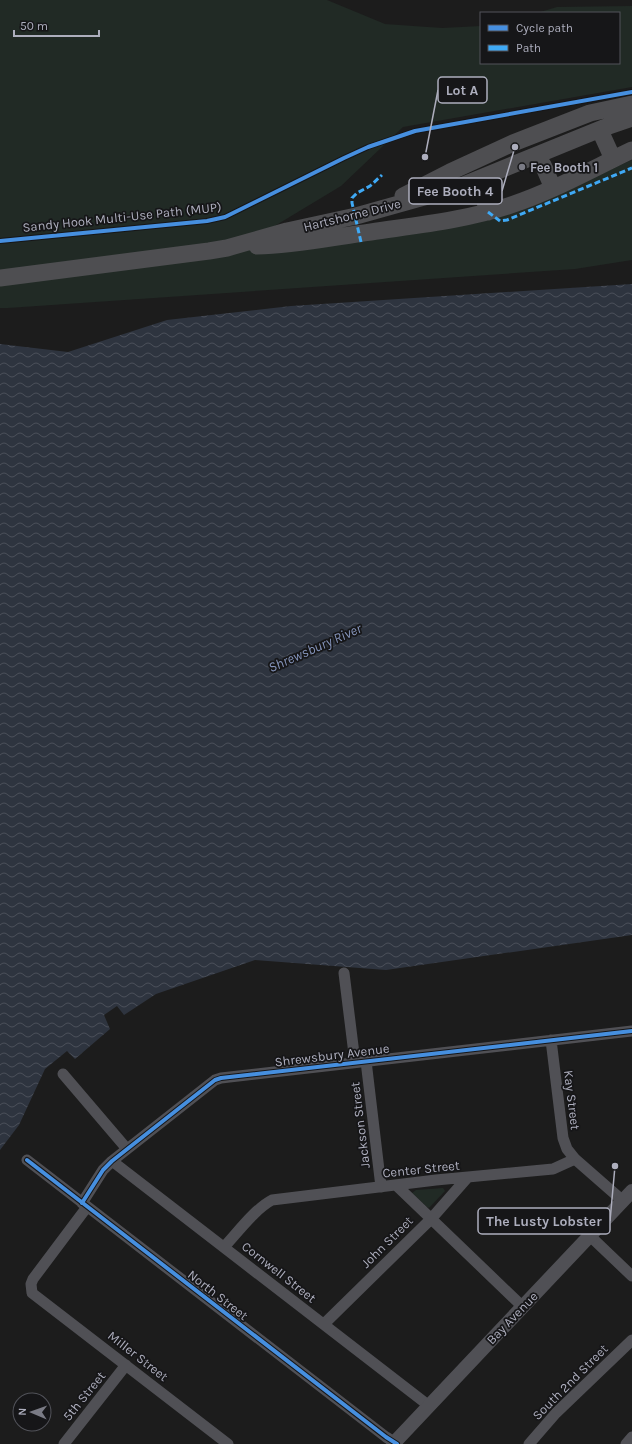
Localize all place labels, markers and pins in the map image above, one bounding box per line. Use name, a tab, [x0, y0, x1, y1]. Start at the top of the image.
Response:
callout: Lot A	[438, 77, 487, 103]
place label: Fee Booth 1	[530, 160, 598, 175]
marker: Fee Booth 1	[517, 162, 527, 172]
callout: Fee Booth 4	[409, 178, 502, 204]
callout: The Lusty Lobster	[478, 1208, 610, 1234]

